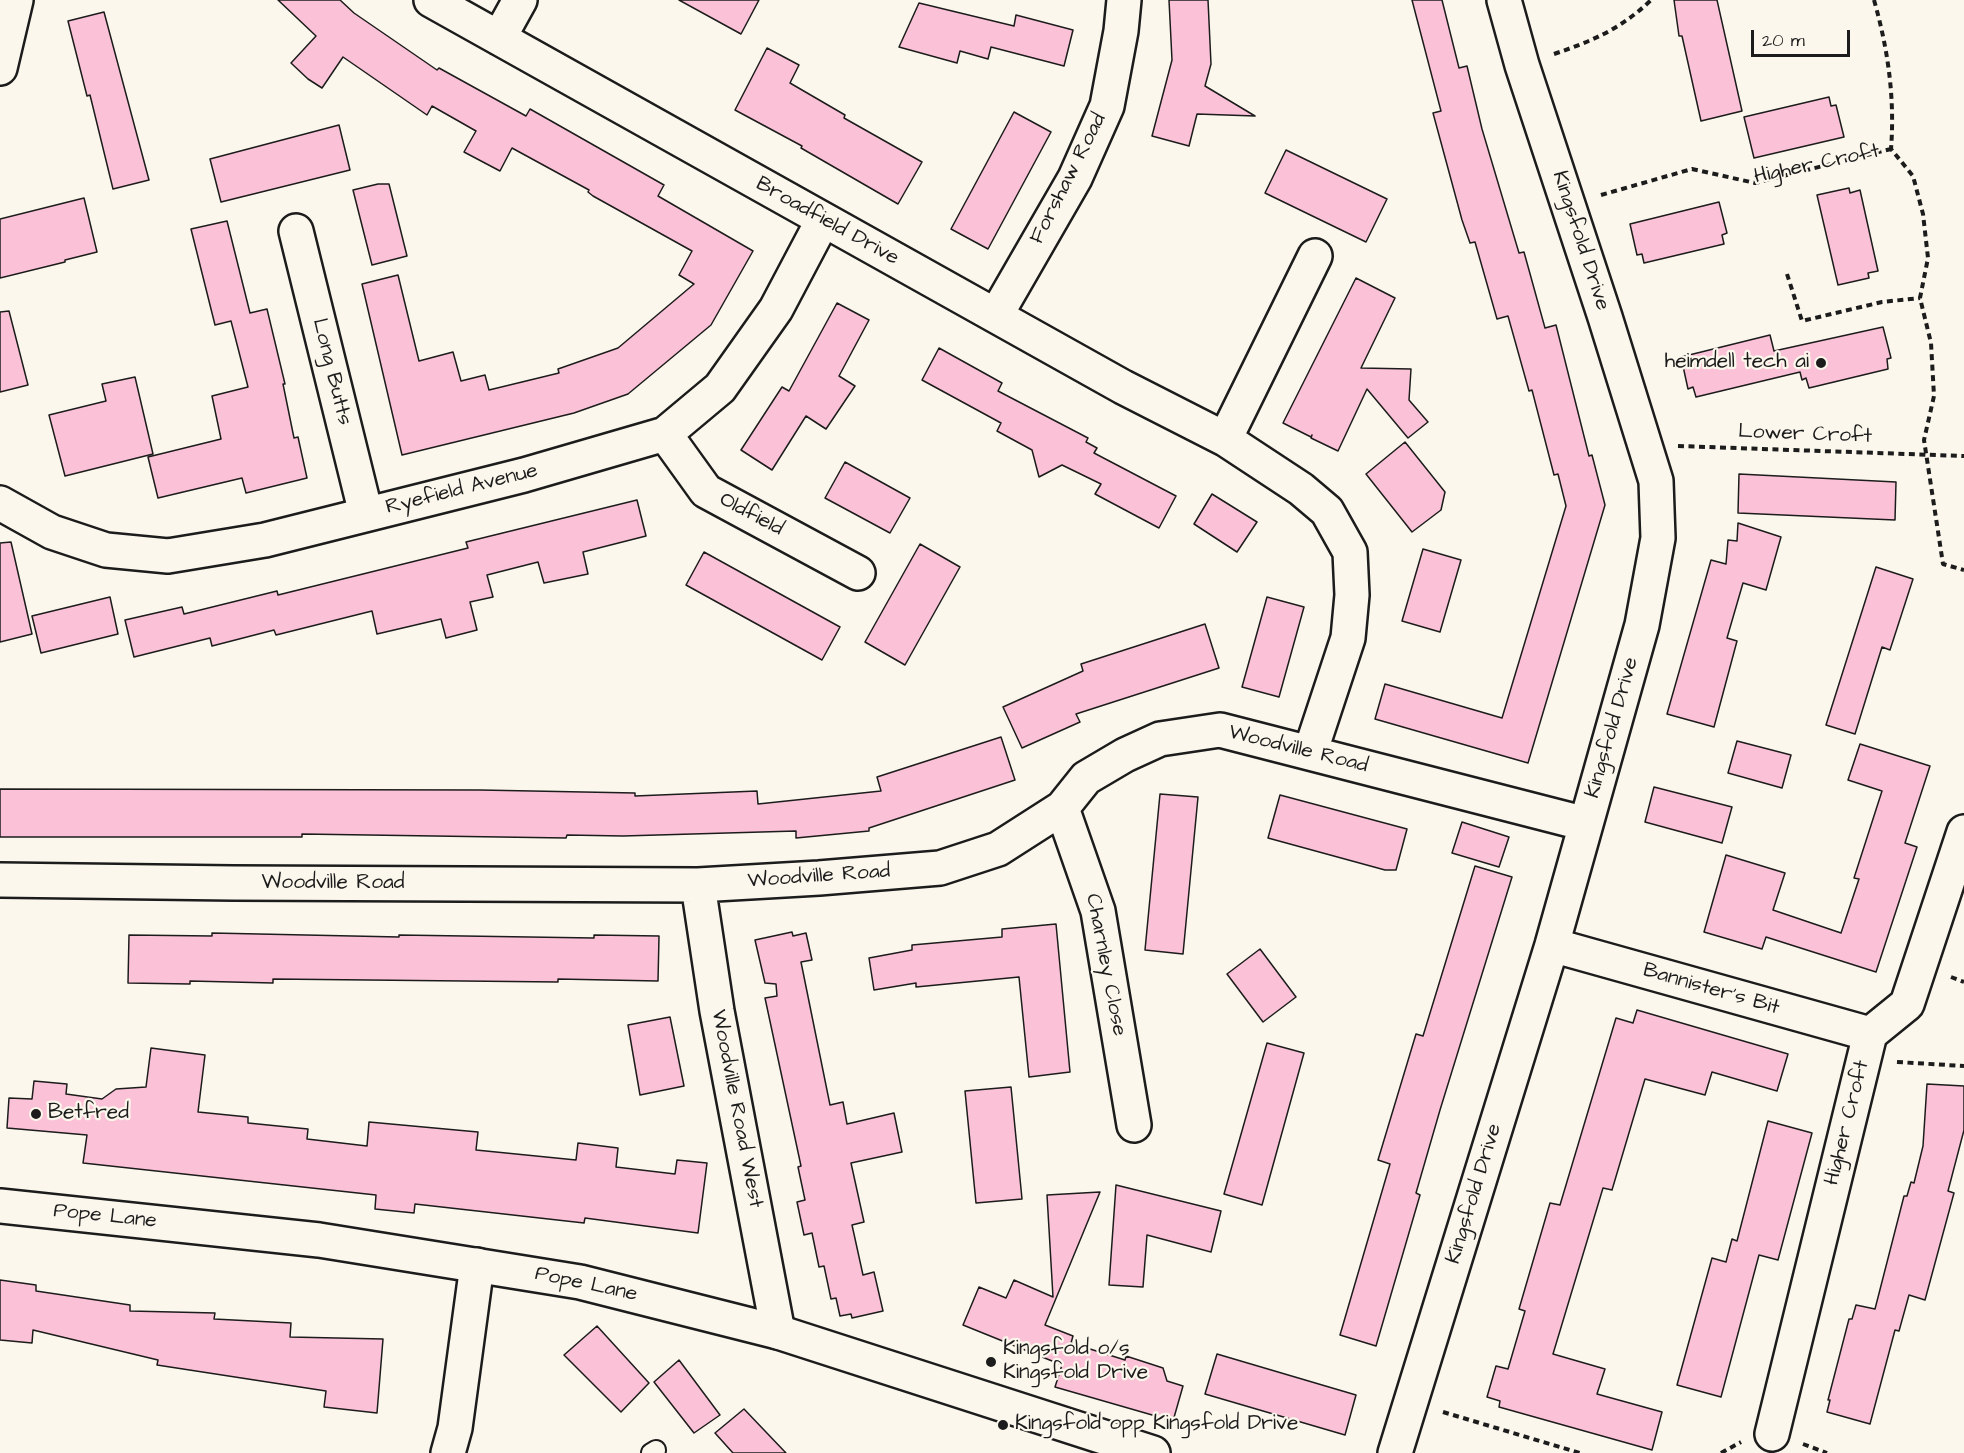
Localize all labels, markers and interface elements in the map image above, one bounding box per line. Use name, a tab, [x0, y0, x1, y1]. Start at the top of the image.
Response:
scale bar	[1754, 18, 1853, 56]
text: 20 m	[1762, 28, 1805, 53]
street label: Forshaw Road	[1025, 109, 1113, 249]
street label: Higher Croft	[1752, 139, 1882, 191]
street label: Kingsfold Drive	[1546, 168, 1614, 314]
street label: Broadfield Drive	[751, 172, 903, 272]
street label: Long Butts	[306, 316, 356, 428]
place label: heimdell tech ai	[1665, 350, 1809, 376]
marker: heimdell tech ai	[1814, 356, 1828, 370]
street label: Lower Croft	[1738, 420, 1872, 450]
street label: Ryefield Avenue	[383, 459, 541, 521]
street label: Oldfield	[715, 488, 787, 542]
street label: Kingsfold Drive	[1581, 655, 1645, 801]
street label: Woodville Road	[1226, 720, 1370, 780]
street label: Woodville Road	[747, 859, 891, 895]
street label: Woodville Road	[262, 871, 404, 897]
street label: Charnley Close	[1079, 892, 1131, 1038]
street label: Bannister's Bit	[1640, 958, 1782, 1022]
street label: Woodville Road West	[704, 1008, 768, 1210]
street label: Higher Croft	[1820, 1058, 1876, 1188]
place label: Betfred	[48, 1101, 129, 1127]
marker: Betfred	[29, 1107, 43, 1121]
street label: Kingsfold Drive	[1442, 1121, 1508, 1267]
street label: Pope Lane	[52, 1199, 158, 1235]
street label: Pope Lane	[533, 1262, 639, 1308]
place label: Kingsfold o/s Kingsfold Drive	[1003, 1337, 1148, 1387]
marker: Kingsfold o/s Kingsfold Drive	[984, 1355, 998, 1369]
place label: Kingsfold opp Kingsfold Drive	[1015, 1412, 1298, 1438]
marker: Kingsfold opp Kingsfold Drive	[996, 1418, 1010, 1432]

